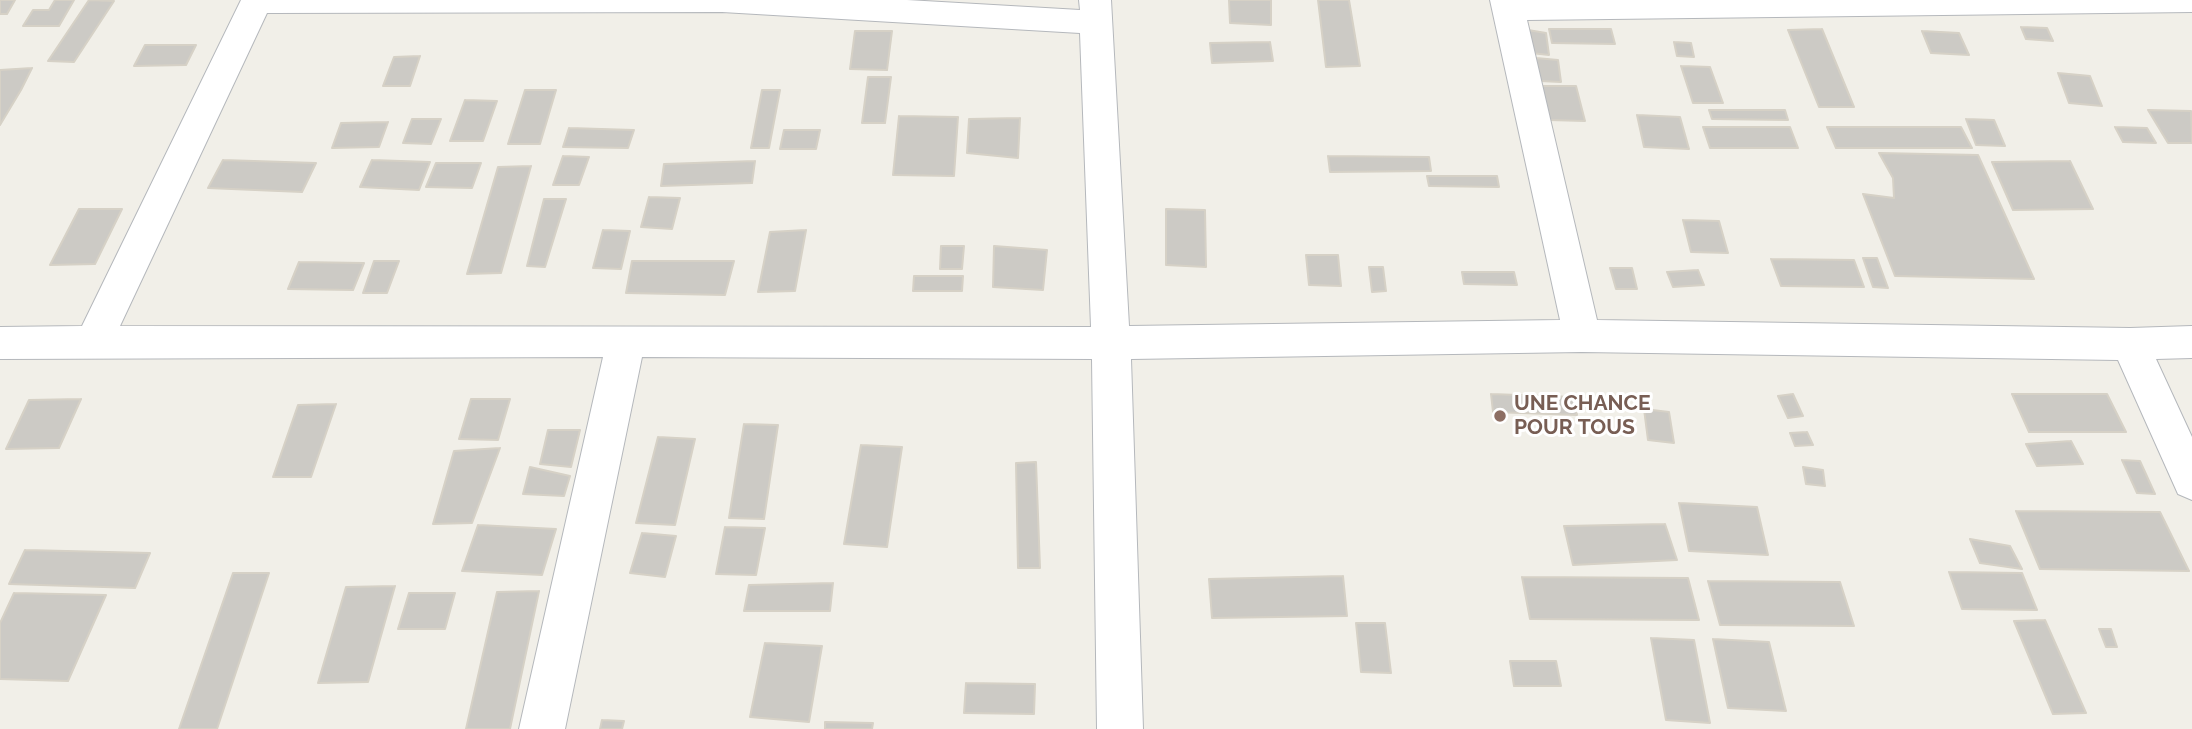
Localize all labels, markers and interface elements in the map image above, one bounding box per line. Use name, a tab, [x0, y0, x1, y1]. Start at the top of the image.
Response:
place label: UNE CHANCE POUR TOUS	[1514, 391, 1651, 441]
marker: UNE CHANCE POUR TOUS	[1492, 408, 1508, 424]

